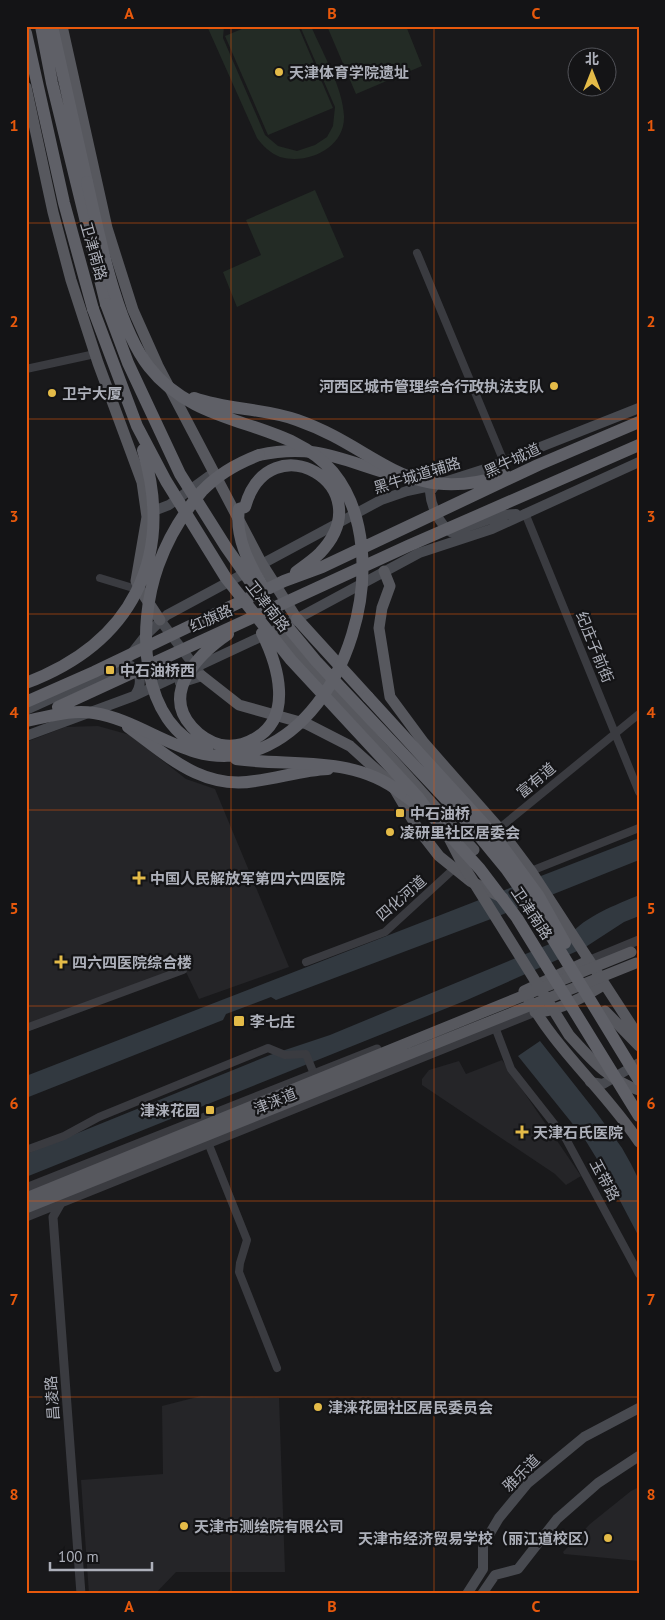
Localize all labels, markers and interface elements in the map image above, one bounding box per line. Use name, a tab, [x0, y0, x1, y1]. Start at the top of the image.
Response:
text: A	[124, 3, 134, 23]
text: B	[327, 3, 337, 23]
text: C	[532, 3, 541, 23]
north arrow	[568, 48, 618, 98]
text: 北	[585, 50, 599, 68]
place label: 天津体育学院遗址	[289, 63, 409, 82]
marker: 天津体育学院遗址	[273, 66, 285, 78]
text: 1	[9, 115, 19, 135]
text: 1	[646, 115, 656, 135]
street label: 卫津南路	[77, 220, 111, 282]
text: 2	[9, 311, 19, 331]
text: 2	[646, 311, 656, 331]
place label: 河西区城市管理综合行政执法支队	[319, 377, 544, 396]
marker: 河西区城市管理综合行政执法支队	[548, 380, 560, 392]
place label: 卫宁大厦	[62, 384, 122, 403]
marker: 卫宁大厦	[46, 387, 58, 399]
street label: 黑牛城道	[481, 439, 543, 481]
street label: 黑牛城道辅路	[371, 453, 463, 497]
text: 3	[9, 506, 19, 526]
text: 3	[646, 506, 656, 526]
street label: 卫津南路	[242, 577, 294, 635]
street label: 红旗路	[187, 600, 235, 636]
street label: 纪庄子前街	[572, 609, 618, 685]
place label: 中石油桥西	[120, 661, 195, 680]
marker: 中石油桥西	[104, 664, 116, 676]
text: 4	[9, 702, 19, 722]
text: 4	[646, 702, 656, 722]
street label: 富有道	[513, 758, 559, 802]
place label: 中石油桥	[410, 804, 470, 823]
marker: 中石油桥	[394, 807, 406, 819]
place label: 凌研里社区居委会	[400, 823, 520, 842]
marker: 凌研里社区居委会	[384, 826, 396, 838]
place label: 中国人民解放军第四六四医院	[150, 869, 345, 888]
marker: 中国人民解放军第四六四医院	[132, 871, 146, 885]
street label: 四化河道	[372, 871, 430, 925]
street label: 卫津南路	[507, 883, 557, 943]
text: 5	[9, 898, 19, 918]
text: 5	[646, 898, 656, 918]
place label: 四六四医院综合楼	[72, 953, 192, 972]
marker: 四六四医院综合楼	[54, 955, 68, 969]
place label: 李七庄	[250, 1012, 295, 1031]
marker: 李七庄	[232, 1014, 246, 1028]
street label: 津涞道	[251, 1084, 299, 1118]
text: 6	[9, 1093, 19, 1113]
text: 6	[646, 1093, 656, 1113]
place label: 津涞花园	[140, 1101, 200, 1120]
marker: 津涞花园	[204, 1104, 216, 1116]
place label: 天津石氏医院	[533, 1123, 623, 1142]
marker: 天津石氏医院	[515, 1125, 529, 1139]
street label: 玉带路	[586, 1156, 624, 1204]
text: 7	[9, 1289, 19, 1309]
text: 7	[646, 1289, 656, 1309]
street label: 昌凌路	[41, 1375, 63, 1421]
place label: 津涞花园社区居民委员会	[328, 1398, 493, 1417]
marker: 津涞花园社区居民委员会	[312, 1401, 324, 1413]
street label: 雅乐道	[498, 1450, 544, 1496]
text: 8	[9, 1484, 19, 1504]
text: 8	[646, 1484, 656, 1504]
place label: 天津市测绘院有限公司	[194, 1517, 344, 1536]
marker: 天津市测绘院有限公司	[178, 1520, 190, 1532]
place label: 天津市经济贸易学校（丽江道校区）	[358, 1529, 598, 1548]
marker: 天津市经济贸易学校（丽江道校区）	[602, 1532, 614, 1544]
scale bar	[50, 1540, 152, 1572]
text: 100 m	[58, 1547, 99, 1566]
text: A	[124, 1596, 134, 1616]
text: B	[327, 1596, 337, 1616]
text: C	[532, 1596, 541, 1616]

